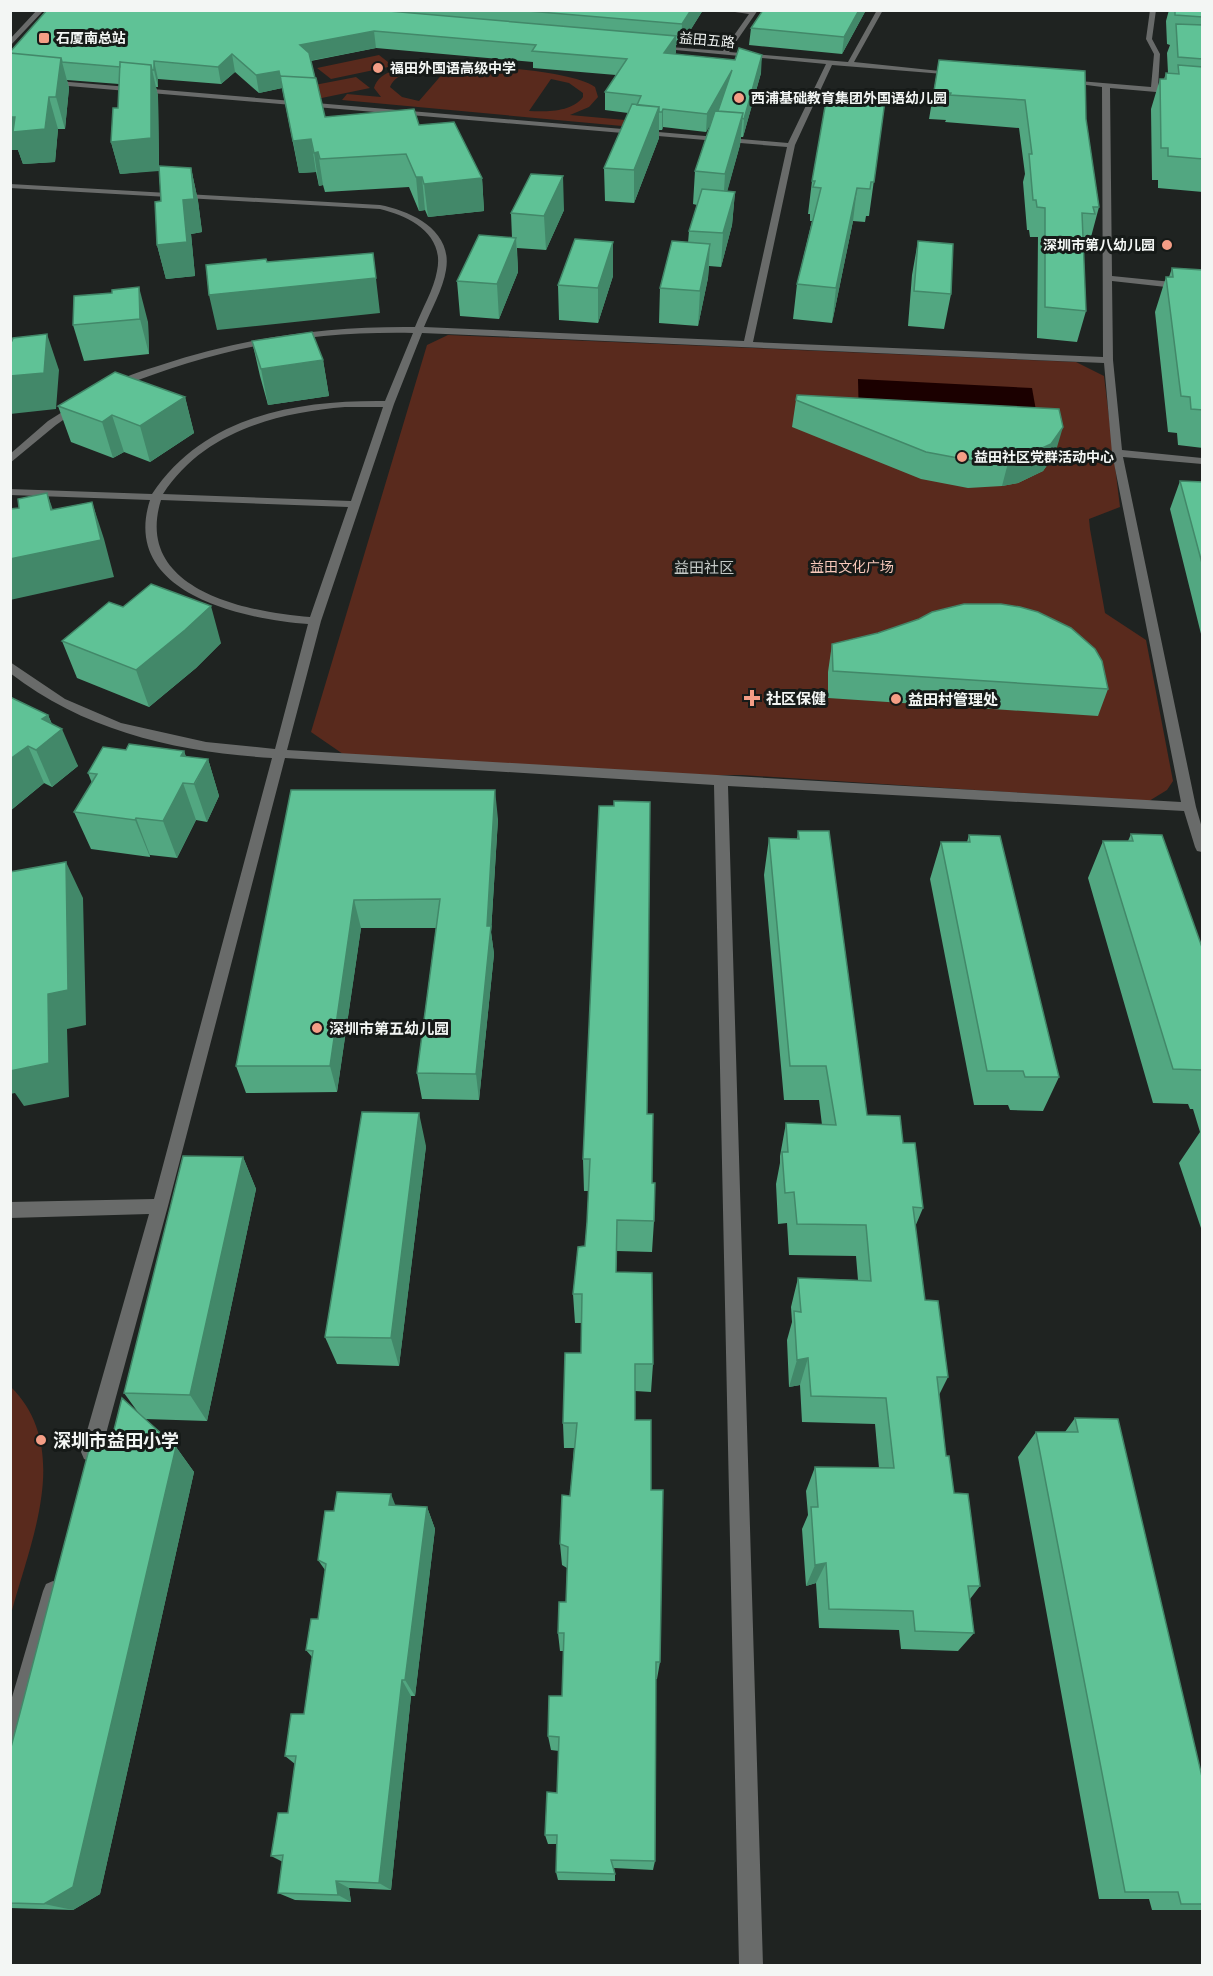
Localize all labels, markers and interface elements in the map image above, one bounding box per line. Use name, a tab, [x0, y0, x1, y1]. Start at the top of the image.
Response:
place label: 石厦南总站	[56, 29, 126, 47]
street label: 益田五路	[678, 29, 736, 51]
marker: 石厦南总站	[37, 31, 51, 45]
place label: 福田外国语高级中学	[390, 59, 516, 77]
marker: 福田外国语高级中学	[371, 61, 385, 75]
place label: 西浦基础教育集团外国语幼儿园	[751, 89, 947, 107]
marker: 西浦基础教育集团外国语幼儿园	[732, 91, 746, 105]
place label: 深圳市第八幼儿园	[1043, 236, 1155, 254]
marker: 深圳市第八幼儿园	[1160, 238, 1174, 252]
place label: 益田社区党群活动中心	[974, 448, 1114, 466]
marker: 益田社区党群活动中心	[955, 450, 969, 464]
district label: 益田社区	[674, 558, 734, 577]
park label: 益田文化广场	[810, 558, 894, 576]
marker: 社区保健	[743, 689, 761, 707]
place label: 社区保健	[766, 689, 826, 708]
place label: 益田村管理处	[908, 690, 998, 709]
marker: 益田村管理处	[889, 692, 903, 706]
place label: 深圳市第五幼儿园	[329, 1019, 449, 1038]
marker: 深圳市第五幼儿园	[310, 1021, 324, 1035]
place label: 深圳市益田小学	[53, 1429, 179, 1452]
marker: 深圳市益田小学	[34, 1433, 48, 1447]

